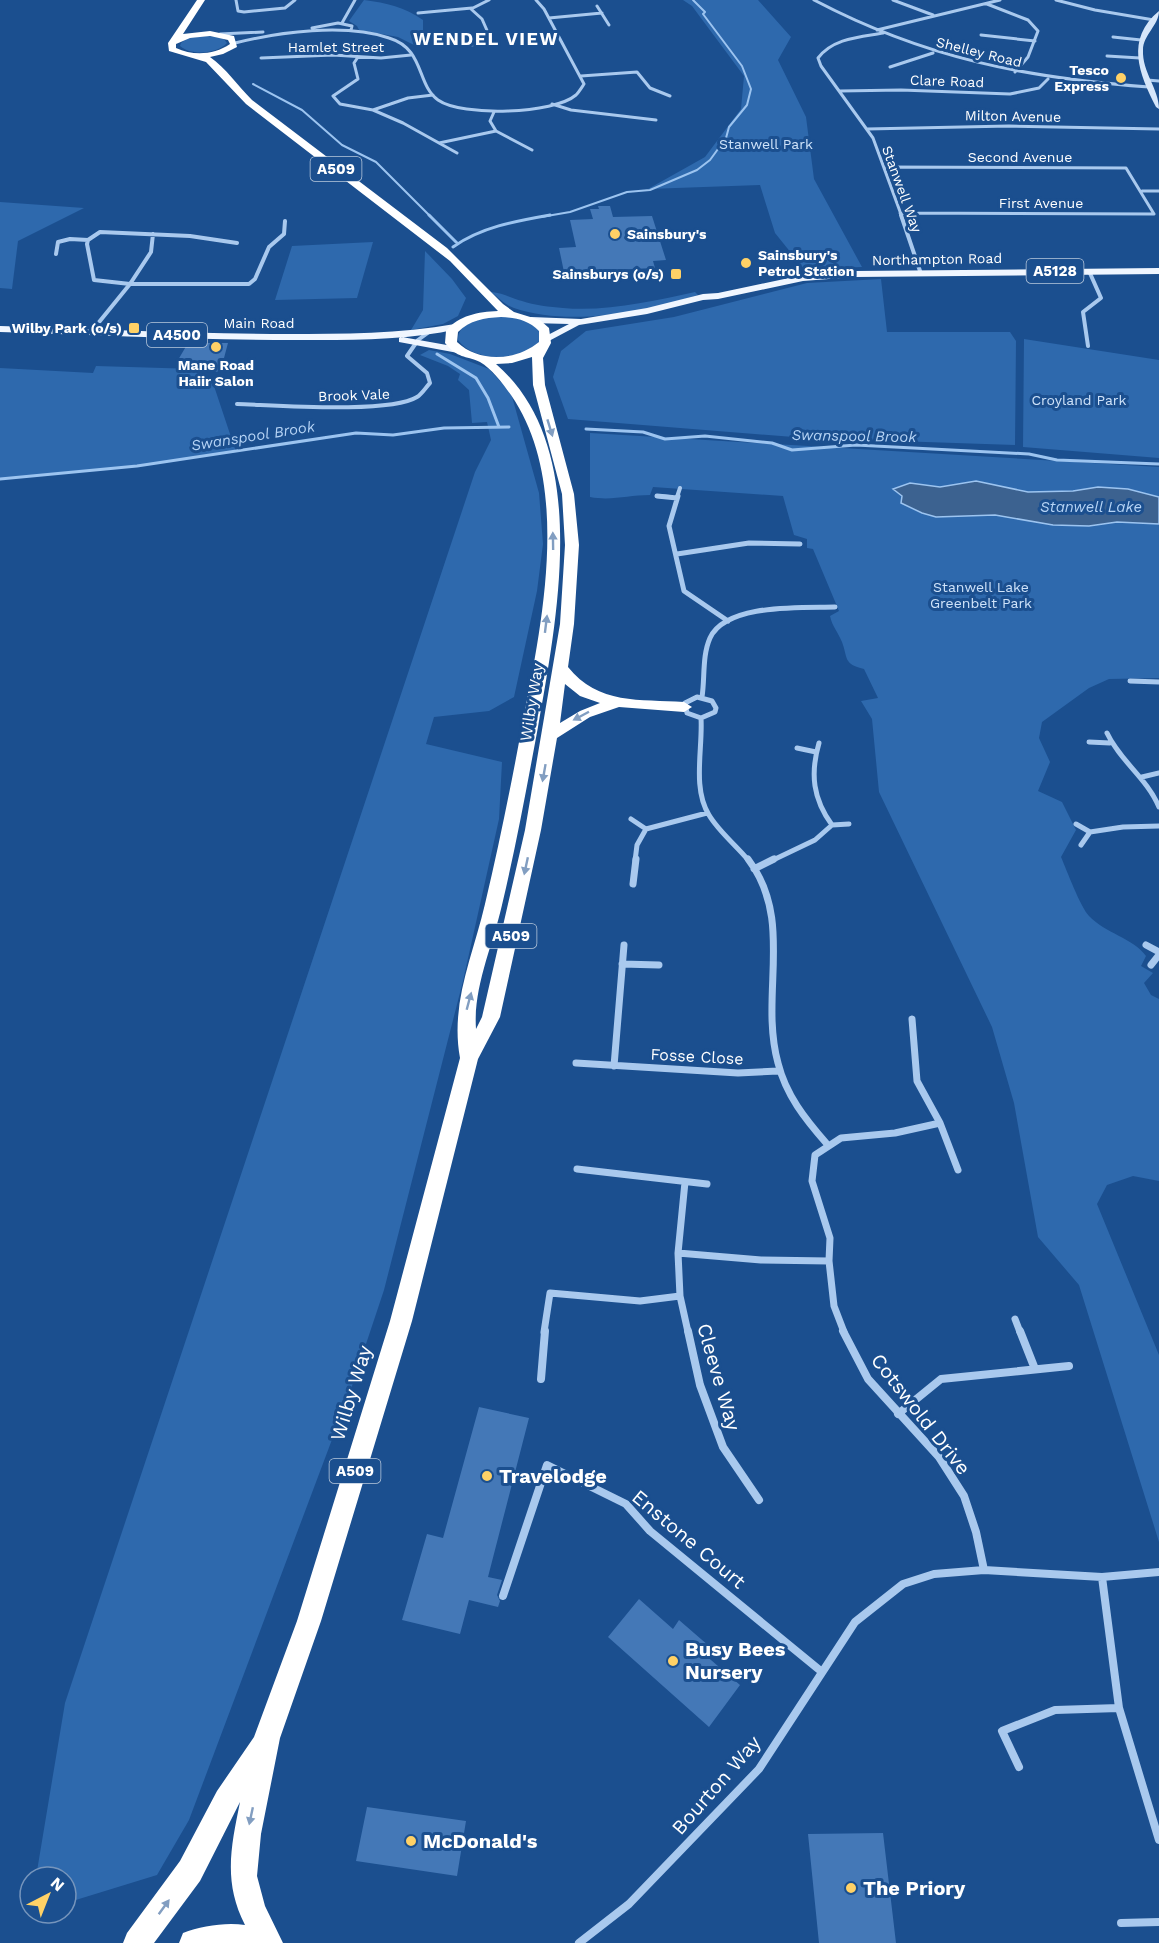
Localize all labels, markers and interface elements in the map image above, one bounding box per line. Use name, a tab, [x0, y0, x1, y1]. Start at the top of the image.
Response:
district label: WENDEL VIEW	[413, 28, 559, 49]
street label: Shelley Road	[934, 34, 1024, 70]
street label: Hamlet Street	[288, 39, 384, 55]
place label: Tesco Express	[1054, 62, 1110, 94]
marker: Tesco Express	[1114, 71, 1128, 85]
street label: Clare Road	[910, 72, 984, 90]
street label: Milton Avenue	[965, 107, 1061, 125]
park label: Stanwell Park	[719, 136, 813, 152]
street label: Stanwell Way	[879, 143, 925, 235]
street label: Second Avenue	[968, 149, 1072, 165]
road number: A509	[310, 157, 362, 181]
street label: First Avenue	[999, 195, 1083, 211]
place label: Sainsbury's	[627, 226, 707, 242]
marker: Sainsbury's	[608, 227, 622, 241]
place label: Sainsbury's Petrol Station	[758, 247, 854, 279]
street label: Northampton Road	[872, 250, 1002, 268]
marker: Sainsbury's Petrol Station	[739, 256, 753, 270]
road number: A5128	[1026, 259, 1084, 283]
place label: Sainsburys (o/s)	[552, 266, 664, 282]
marker: Sainsburys (o/s)	[669, 267, 683, 281]
street label: Main Road	[223, 315, 295, 331]
place label: Wilby Park (o/s)	[12, 320, 122, 336]
marker: Wilby Park (o/s)	[127, 321, 141, 335]
road number: A4500	[147, 323, 207, 347]
marker: Mane Road Haiir Salon	[209, 340, 223, 354]
place label: Mane Road Haiir Salon	[178, 357, 254, 389]
street label: Brook Vale	[318, 386, 390, 404]
park label: Croyland Park	[1031, 392, 1127, 408]
water label: Swanspool Brook	[190, 417, 317, 455]
one-way arrow	[546, 419, 555, 437]
water label: Swanspool Brook	[791, 426, 917, 446]
water label: Stanwell Lake	[1040, 498, 1142, 516]
one-way arrow	[548, 531, 558, 550]
park label: Stanwell Lake Greenbelt Park	[930, 579, 1032, 611]
one-way arrow	[542, 615, 551, 634]
street label: Wilby Way	[516, 661, 547, 743]
one-way arrow	[573, 711, 590, 721]
one-way arrow	[539, 763, 548, 782]
one-way arrow	[520, 857, 530, 876]
road number: A509	[486, 924, 536, 948]
one-way arrow	[465, 991, 475, 1010]
street label: Fosse Close	[650, 1045, 744, 1068]
street label: Cleeve Way	[692, 1321, 746, 1434]
street label: Wilby Way	[325, 1342, 377, 1444]
street label: Cotswold Drive	[866, 1349, 976, 1479]
road number: A509	[330, 1459, 380, 1483]
place label: Travelodge	[499, 1464, 607, 1488]
marker: Travelodge	[480, 1469, 494, 1483]
street label: Enstone Court	[627, 1485, 751, 1594]
place label: Busy Bees Nursery	[685, 1637, 786, 1684]
marker: Busy Bees Nursery	[666, 1654, 680, 1668]
street label: Bourton Way	[666, 1730, 766, 1839]
one-way arrow	[245, 1807, 255, 1825]
place label: McDonald's	[423, 1829, 538, 1853]
marker: McDonald's	[404, 1834, 418, 1848]
north arrow	[18, 1865, 78, 1925]
text: N	[47, 1873, 68, 1895]
place label: The Priory	[863, 1876, 966, 1900]
marker: The Priory	[844, 1881, 858, 1895]
one-way arrow	[158, 1900, 170, 1916]

